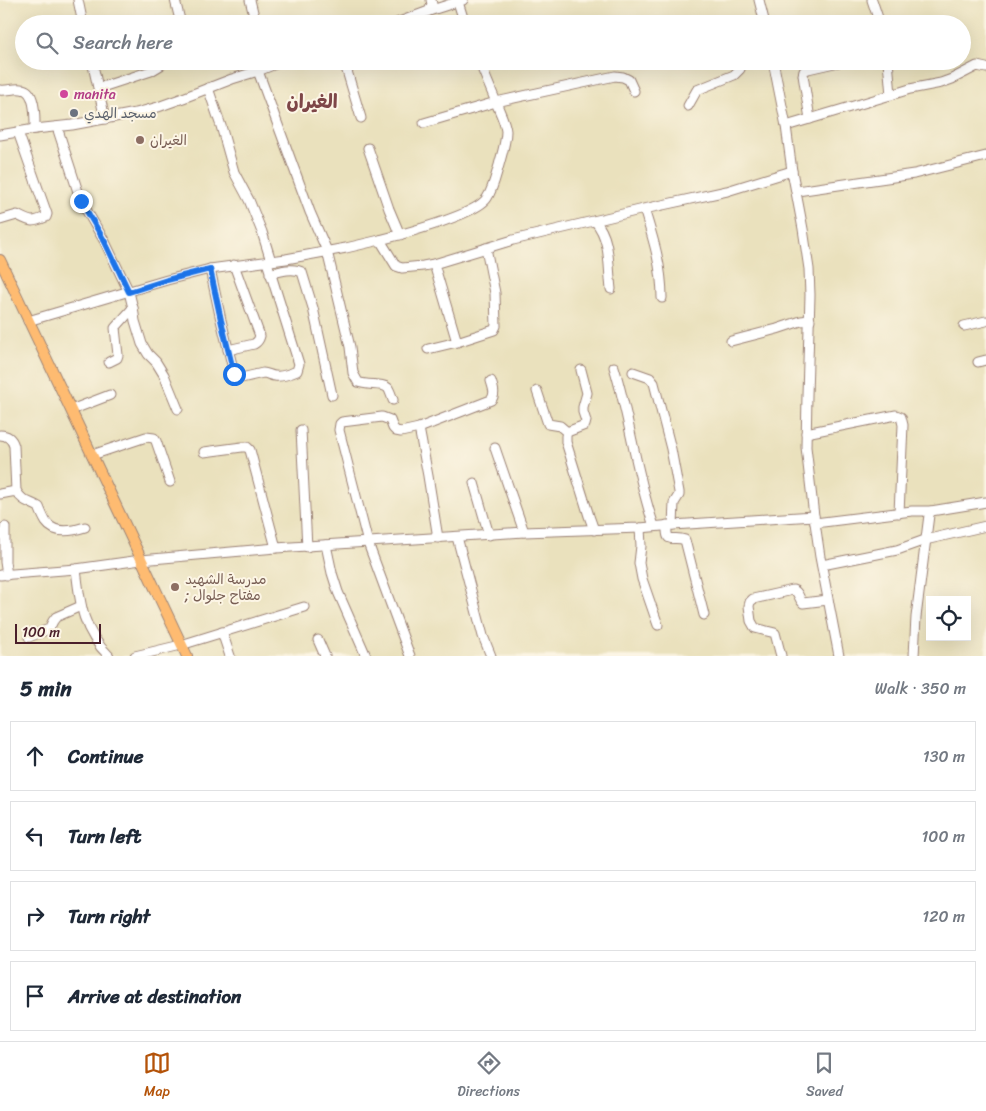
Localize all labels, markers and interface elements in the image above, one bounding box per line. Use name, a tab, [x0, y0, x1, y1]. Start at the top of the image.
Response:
search box	[15, 15, 971, 70]
text: Search here	[73, 26, 173, 59]
icon: search	[33, 29, 61, 57]
place label: manita	[74, 82, 116, 107]
district label: الغيران	[286, 85, 338, 118]
marker: manita	[58, 88, 70, 100]
place label: مسجد الهدي	[84, 101, 157, 126]
marker: مسجد الهدي	[68, 107, 80, 119]
place label: الغيران	[150, 128, 187, 153]
marker: الغيران	[134, 134, 146, 146]
route end	[70, 190, 93, 213]
route start	[223, 363, 246, 386]
place label: مدرسة الشهيد ; مفتاح جلوال	[184, 567, 266, 608]
marker: مدرسة الشهيد ; مفتاح جلوال	[169, 581, 181, 593]
map controls	[926, 596, 971, 641]
button: locate	[926, 596, 971, 641]
text: 100 m	[22, 620, 60, 645]
scale bar	[15, 621, 101, 644]
text: 5 min	[20, 670, 72, 708]
text: Walk · 350 m	[875, 674, 966, 703]
text: Continue	[68, 740, 144, 773]
icon: ahead	[21, 742, 49, 770]
text: 130 m	[923, 742, 965, 771]
text: Turn left	[68, 820, 141, 853]
icon: left	[21, 822, 49, 850]
text: 100 m	[921, 822, 965, 851]
text: Turn right	[68, 900, 150, 933]
icon: right	[21, 902, 49, 930]
text: 120 m	[922, 902, 965, 931]
text: Arrive at destination	[68, 980, 241, 1013]
icon: arrive	[21, 982, 49, 1010]
tab: Map	[143, 1049, 171, 1104]
tab: Directions	[457, 1049, 520, 1104]
tab: Saved	[806, 1049, 843, 1104]

